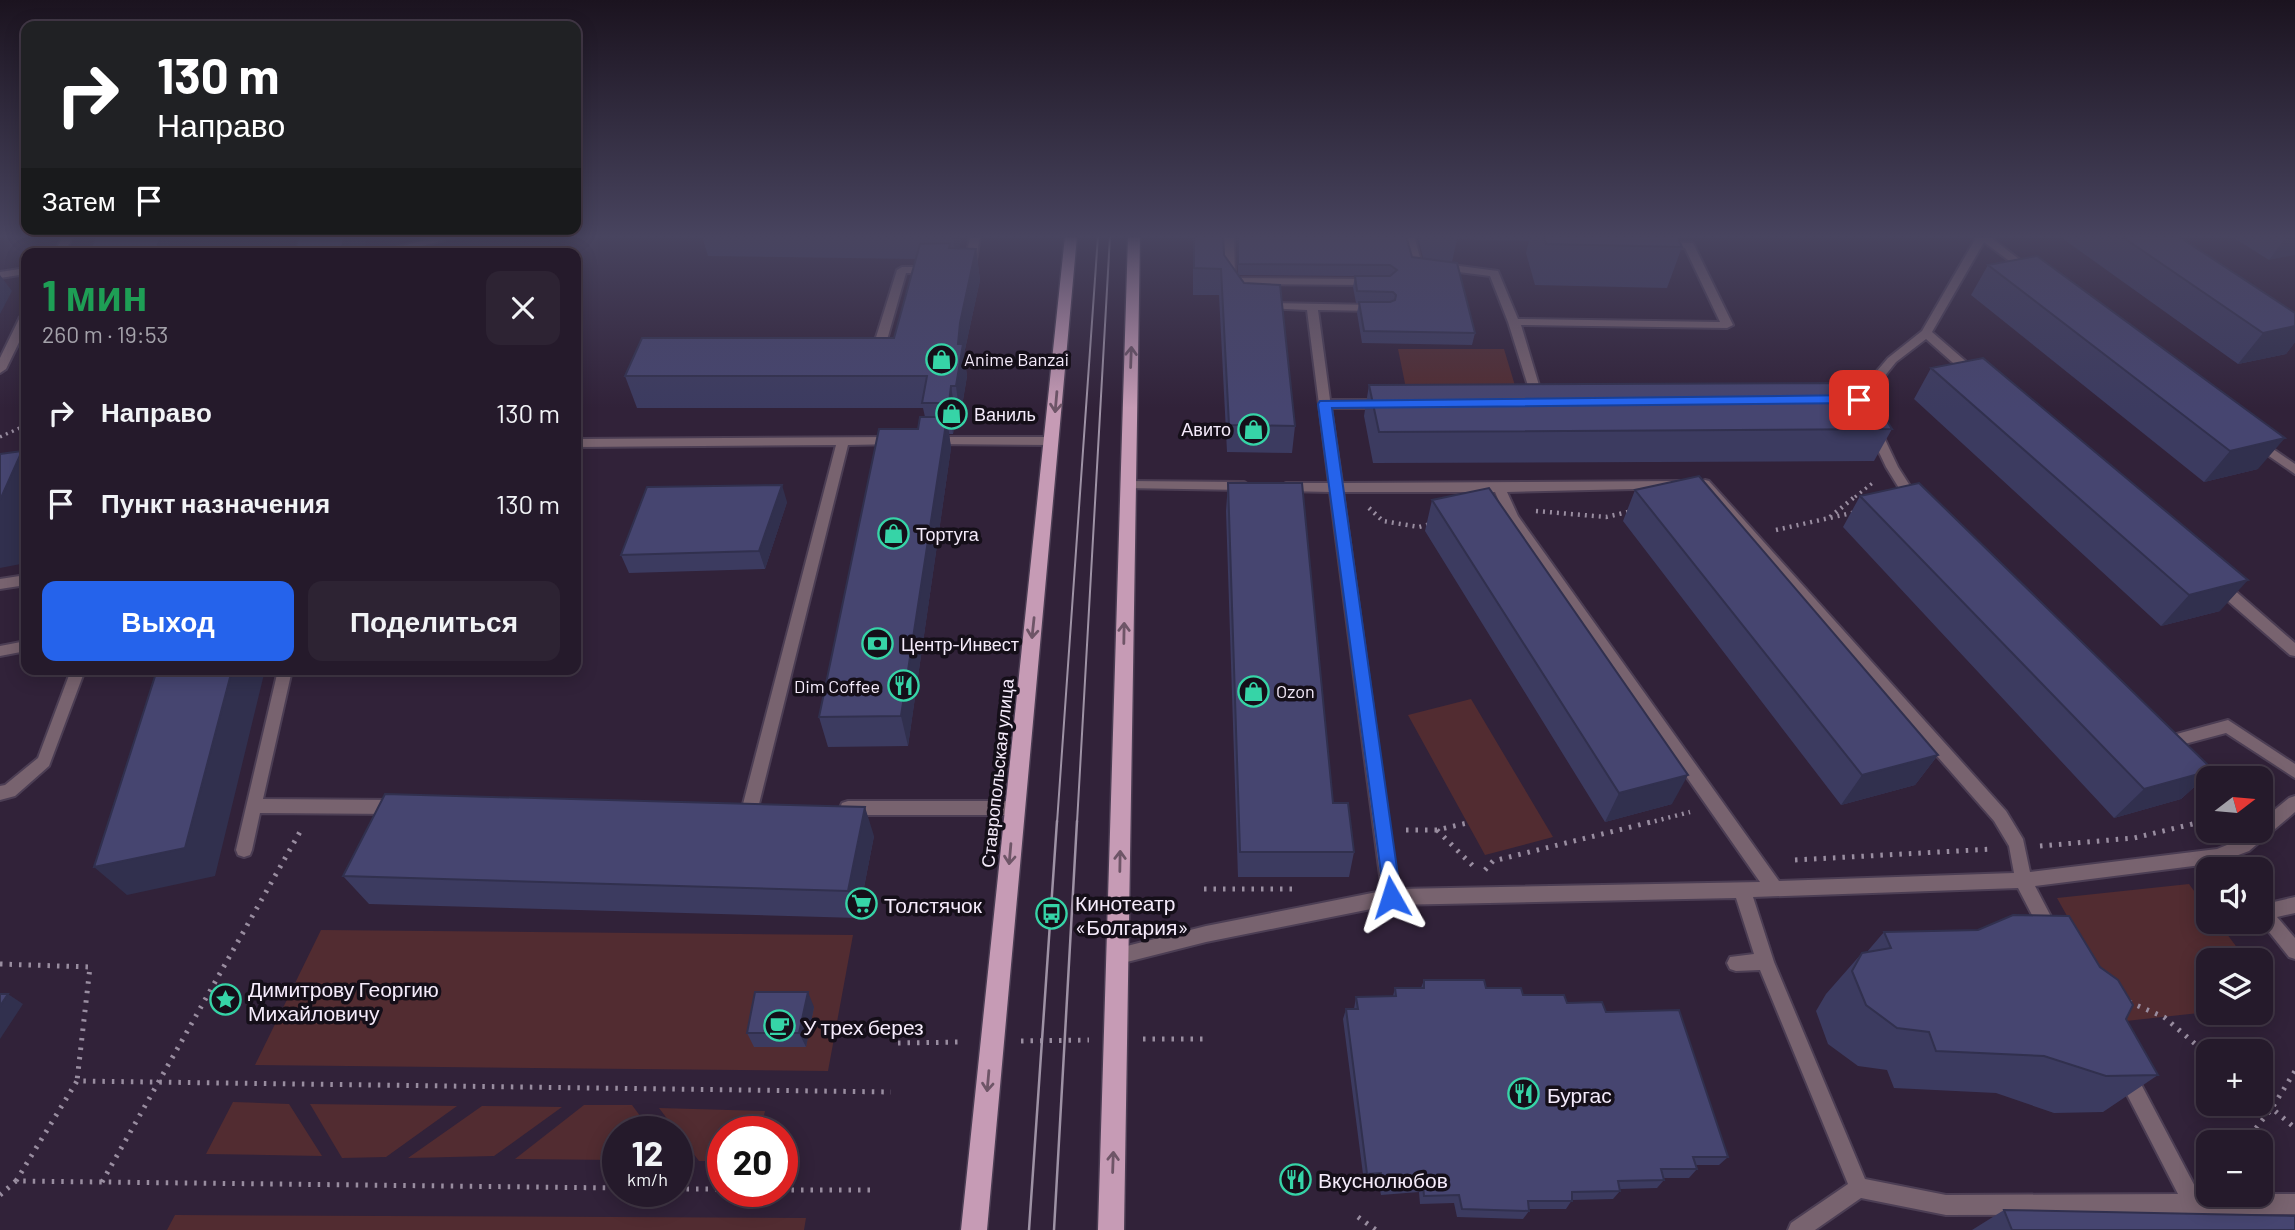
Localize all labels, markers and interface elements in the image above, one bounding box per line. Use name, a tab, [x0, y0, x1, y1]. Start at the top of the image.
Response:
text: 130 m	[157, 45, 279, 104]
icon: right	[42, 49, 133, 140]
text: Направо	[157, 105, 285, 143]
icon: arrive	[130, 182, 168, 220]
text: Затем	[42, 185, 116, 216]
text: 1 мин	[42, 269, 148, 319]
button: close	[486, 271, 560, 345]
text: 260 m · 19:53	[42, 320, 168, 348]
shop icon: Anime Banzai	[924, 342, 958, 376]
one-way arrow	[1124, 346, 1137, 369]
place label: Anime Banzai	[964, 348, 1069, 370]
pin	[1829, 370, 1889, 430]
icon: arrive	[1840, 381, 1878, 419]
one-way arrow	[1049, 390, 1062, 413]
icon: right	[42, 394, 80, 432]
text: Направо	[101, 396, 212, 427]
text: 130 m	[496, 397, 560, 428]
shop icon: Ваниль	[934, 397, 968, 431]
place label: Ваниль	[974, 403, 1036, 425]
shop icon: Авито	[1237, 412, 1271, 446]
place label: Авито	[1181, 418, 1231, 440]
icon: arrive	[42, 485, 80, 523]
text: Пункт назначения	[101, 487, 330, 518]
text: 130 m	[496, 488, 560, 519]
shop icon: Тортуга	[876, 517, 910, 551]
place label: Тортуга	[916, 523, 980, 545]
button: Выход	[42, 581, 294, 661]
button: Поделиться	[308, 581, 560, 661]
one-way arrow	[1026, 616, 1039, 639]
one-way arrow	[1118, 622, 1131, 645]
bank icon: Центр-Инвест	[861, 627, 895, 661]
place label: Центр-Инвест	[901, 633, 1019, 655]
restaurant icon: Dim Coffee	[886, 669, 920, 703]
shop icon: Ozon	[1236, 674, 1270, 708]
place label: Dim Coffee	[794, 675, 880, 697]
street label: Ставропольская улица	[976, 676, 1018, 869]
place label: Ozon	[1276, 680, 1315, 702]
north arrow	[2196, 766, 2273, 844]
map controls	[2196, 766, 2273, 1207]
one-way arrow	[1003, 843, 1016, 865]
one-way arrow	[1114, 850, 1127, 873]
button: sound	[2196, 857, 2273, 934]
position arrow	[1354, 860, 1428, 934]
supermarket icon: Толстячок	[844, 887, 878, 921]
place label: Кинотеатр «Болгария»	[1075, 890, 1189, 939]
place label: Толстячок	[884, 892, 983, 917]
bus stop icon: Кинотеатр «Болгария»	[1035, 897, 1069, 931]
button: layers	[2196, 948, 2273, 1025]
place label: Димитрову Георгию Михайловичу	[248, 976, 439, 1025]
place icon: Димитрову Георгию Михайловичу	[208, 983, 242, 1017]
cafe icon: У трех берез	[763, 1009, 797, 1043]
place label: У трех берез	[803, 1014, 924, 1039]
button: +	[2196, 1039, 2273, 1116]
one-way arrow	[981, 1069, 994, 1092]
restaurant icon: Бургас	[1507, 1077, 1541, 1111]
place label: Бургас	[1547, 1082, 1612, 1107]
speed limit sign: 20	[707, 1116, 798, 1207]
button: −	[2196, 1130, 2273, 1207]
text: 12	[631, 1131, 663, 1173]
one-way arrow	[1107, 1151, 1120, 1174]
restaurant icon: Вкуснолюбов	[1278, 1162, 1312, 1196]
place label: Вкуснолюбов	[1318, 1167, 1448, 1192]
text: km/h	[627, 1168, 668, 1190]

